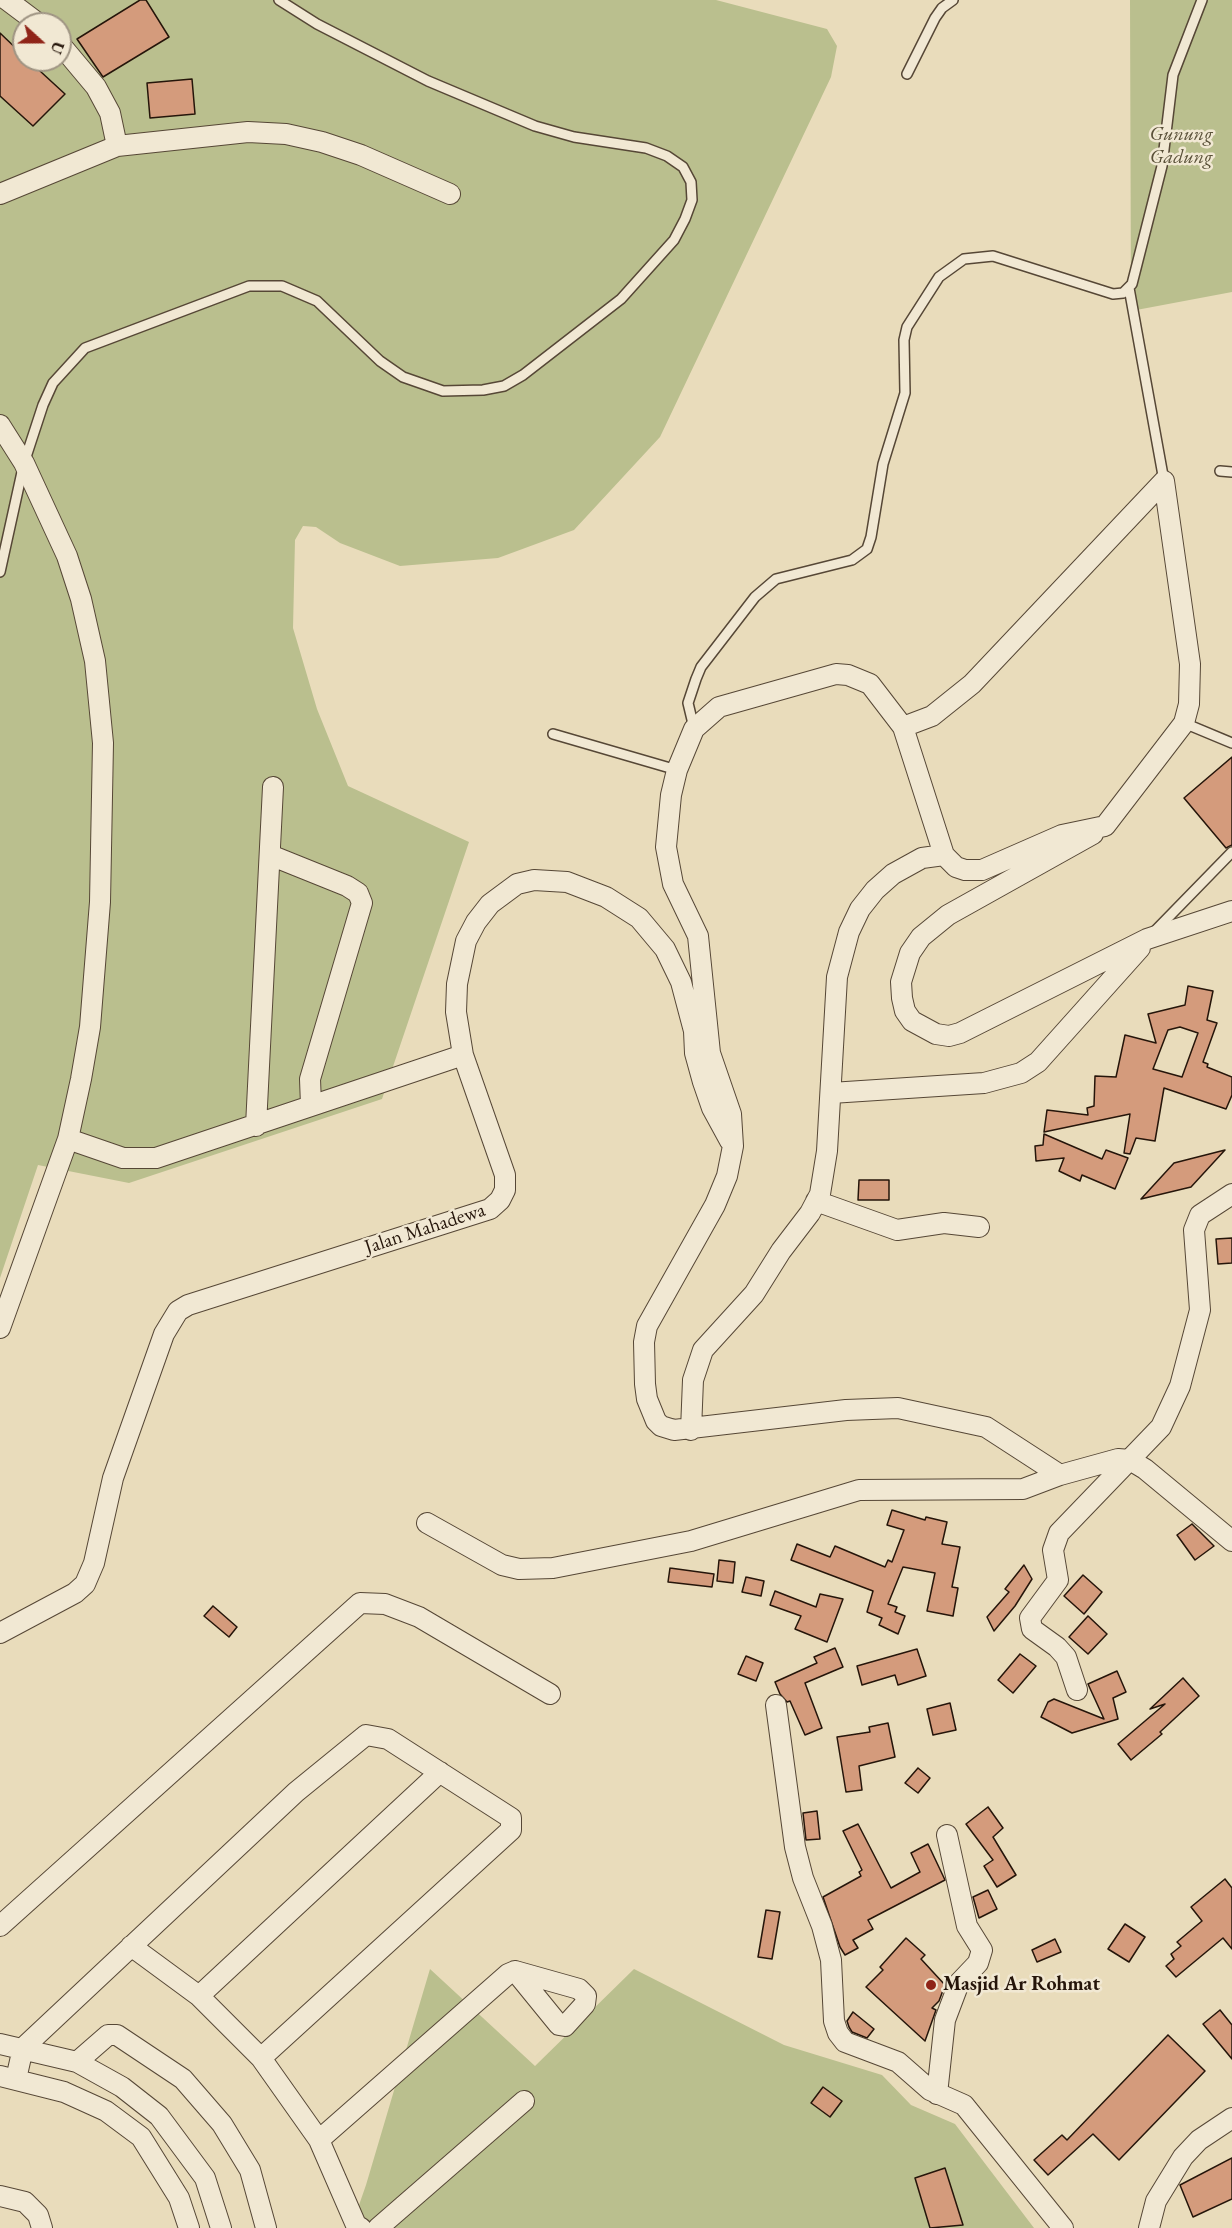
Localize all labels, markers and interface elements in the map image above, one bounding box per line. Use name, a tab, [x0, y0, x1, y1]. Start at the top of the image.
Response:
north arrow	[12, 12, 72, 72]
text: U	[45, 39, 69, 57]
park label: Gunung Gadung	[1150, 123, 1212, 170]
street label: Jalan Mahadewa	[362, 1198, 488, 1260]
place label: Masjid Ar Rohmat	[943, 1973, 1100, 1997]
marker: Masjid Ar Rohmat	[924, 1978, 938, 1992]

